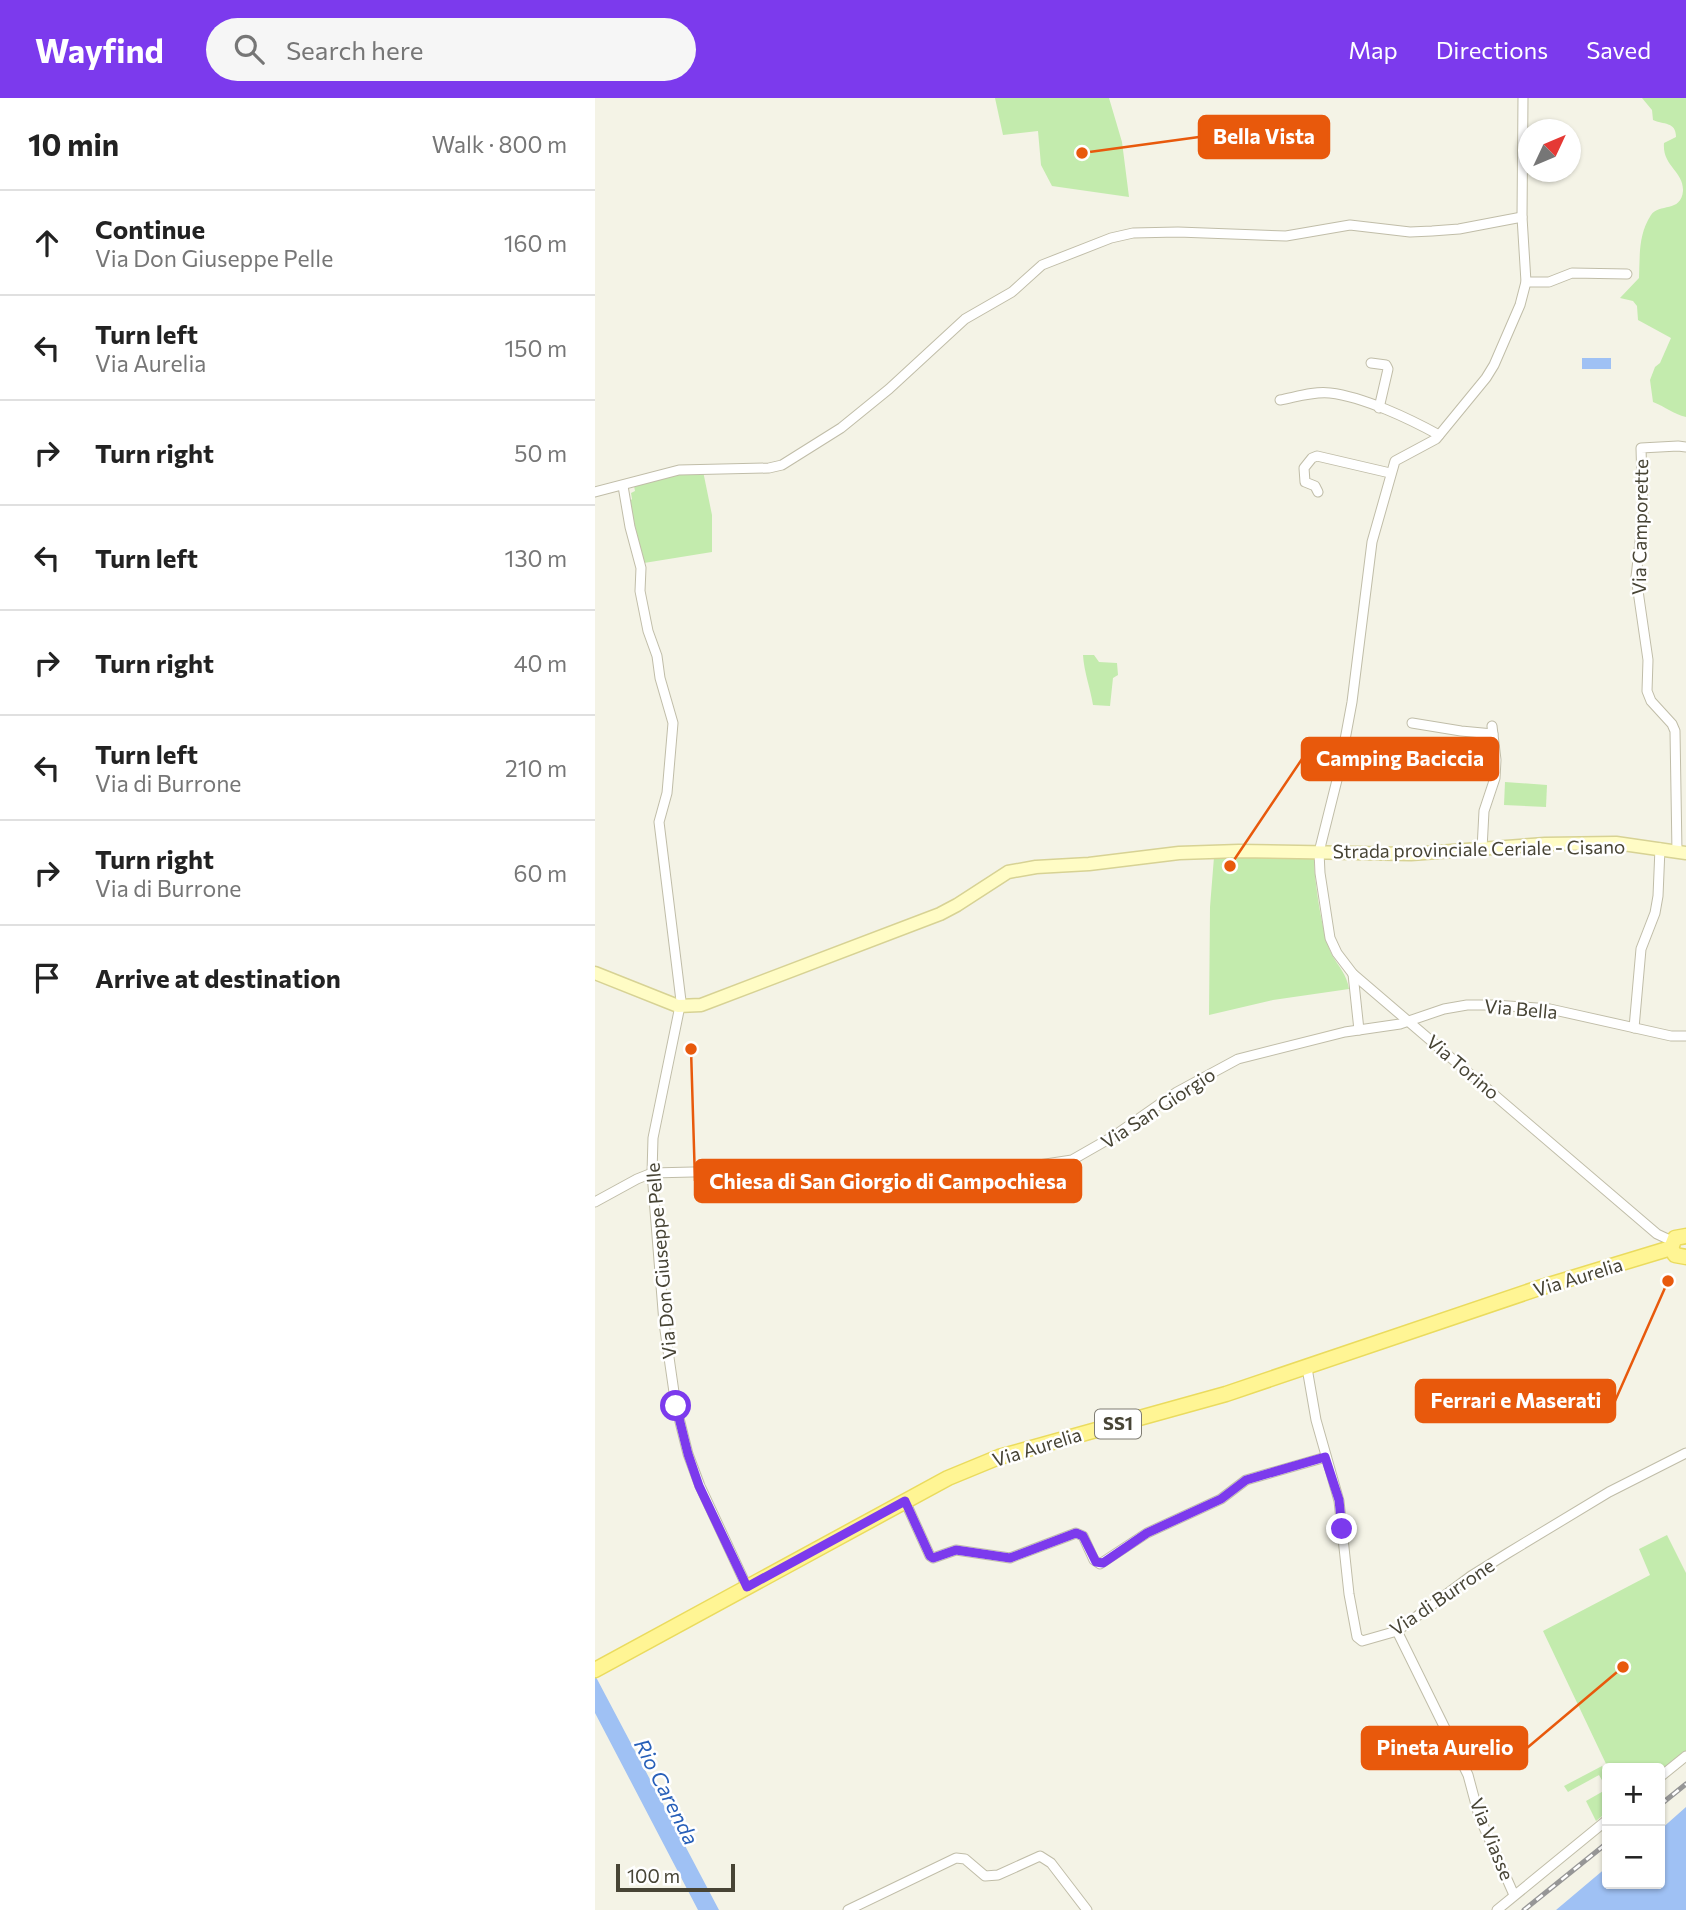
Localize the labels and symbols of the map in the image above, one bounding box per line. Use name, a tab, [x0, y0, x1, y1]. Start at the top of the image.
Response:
callout: Bella Vista	[1199, 116, 1329, 158]
north arrow	[1518, 119, 1581, 182]
text: Bella Vista	[1213, 123, 1315, 148]
street label: Via Camporette	[1627, 459, 1652, 595]
callout: Camping Baciccia	[1302, 738, 1498, 780]
text: Camping Baciccia	[1316, 745, 1484, 770]
street label: Strada provinciale Ceriale - Cisano	[1332, 834, 1626, 863]
street label: Via Bella	[1483, 994, 1559, 1023]
street label: Via Torino	[1422, 1029, 1505, 1104]
street label: Via San Giorgio	[1096, 1062, 1219, 1153]
callout: Chiesa di San Giorgio di Campochiesa	[695, 1160, 1081, 1202]
street label: Via Don Giuseppe Pelle	[640, 1162, 681, 1360]
text: Chiesa di San Giorgio di Campochiesa	[709, 1168, 1067, 1193]
street label: Via Aurelia	[1531, 1252, 1625, 1301]
callout: Ferrari e Maserati	[1416, 1380, 1615, 1422]
text: Ferrari e Maserati	[1431, 1387, 1601, 1412]
route start	[660, 1390, 691, 1421]
road number: SS1	[1095, 1409, 1141, 1438]
street label: Via Aurelia	[990, 1422, 1084, 1471]
route end	[1326, 1513, 1357, 1544]
street label: Via di Burrone	[1385, 1553, 1498, 1640]
callout: Pineta Aurelio	[1362, 1727, 1527, 1769]
water label: Rio Carenda	[630, 1734, 705, 1849]
text: Pineta Aurelio	[1377, 1734, 1513, 1759]
street label: Via Viasse	[1466, 1794, 1519, 1883]
scale bar	[616, 1861, 735, 1893]

